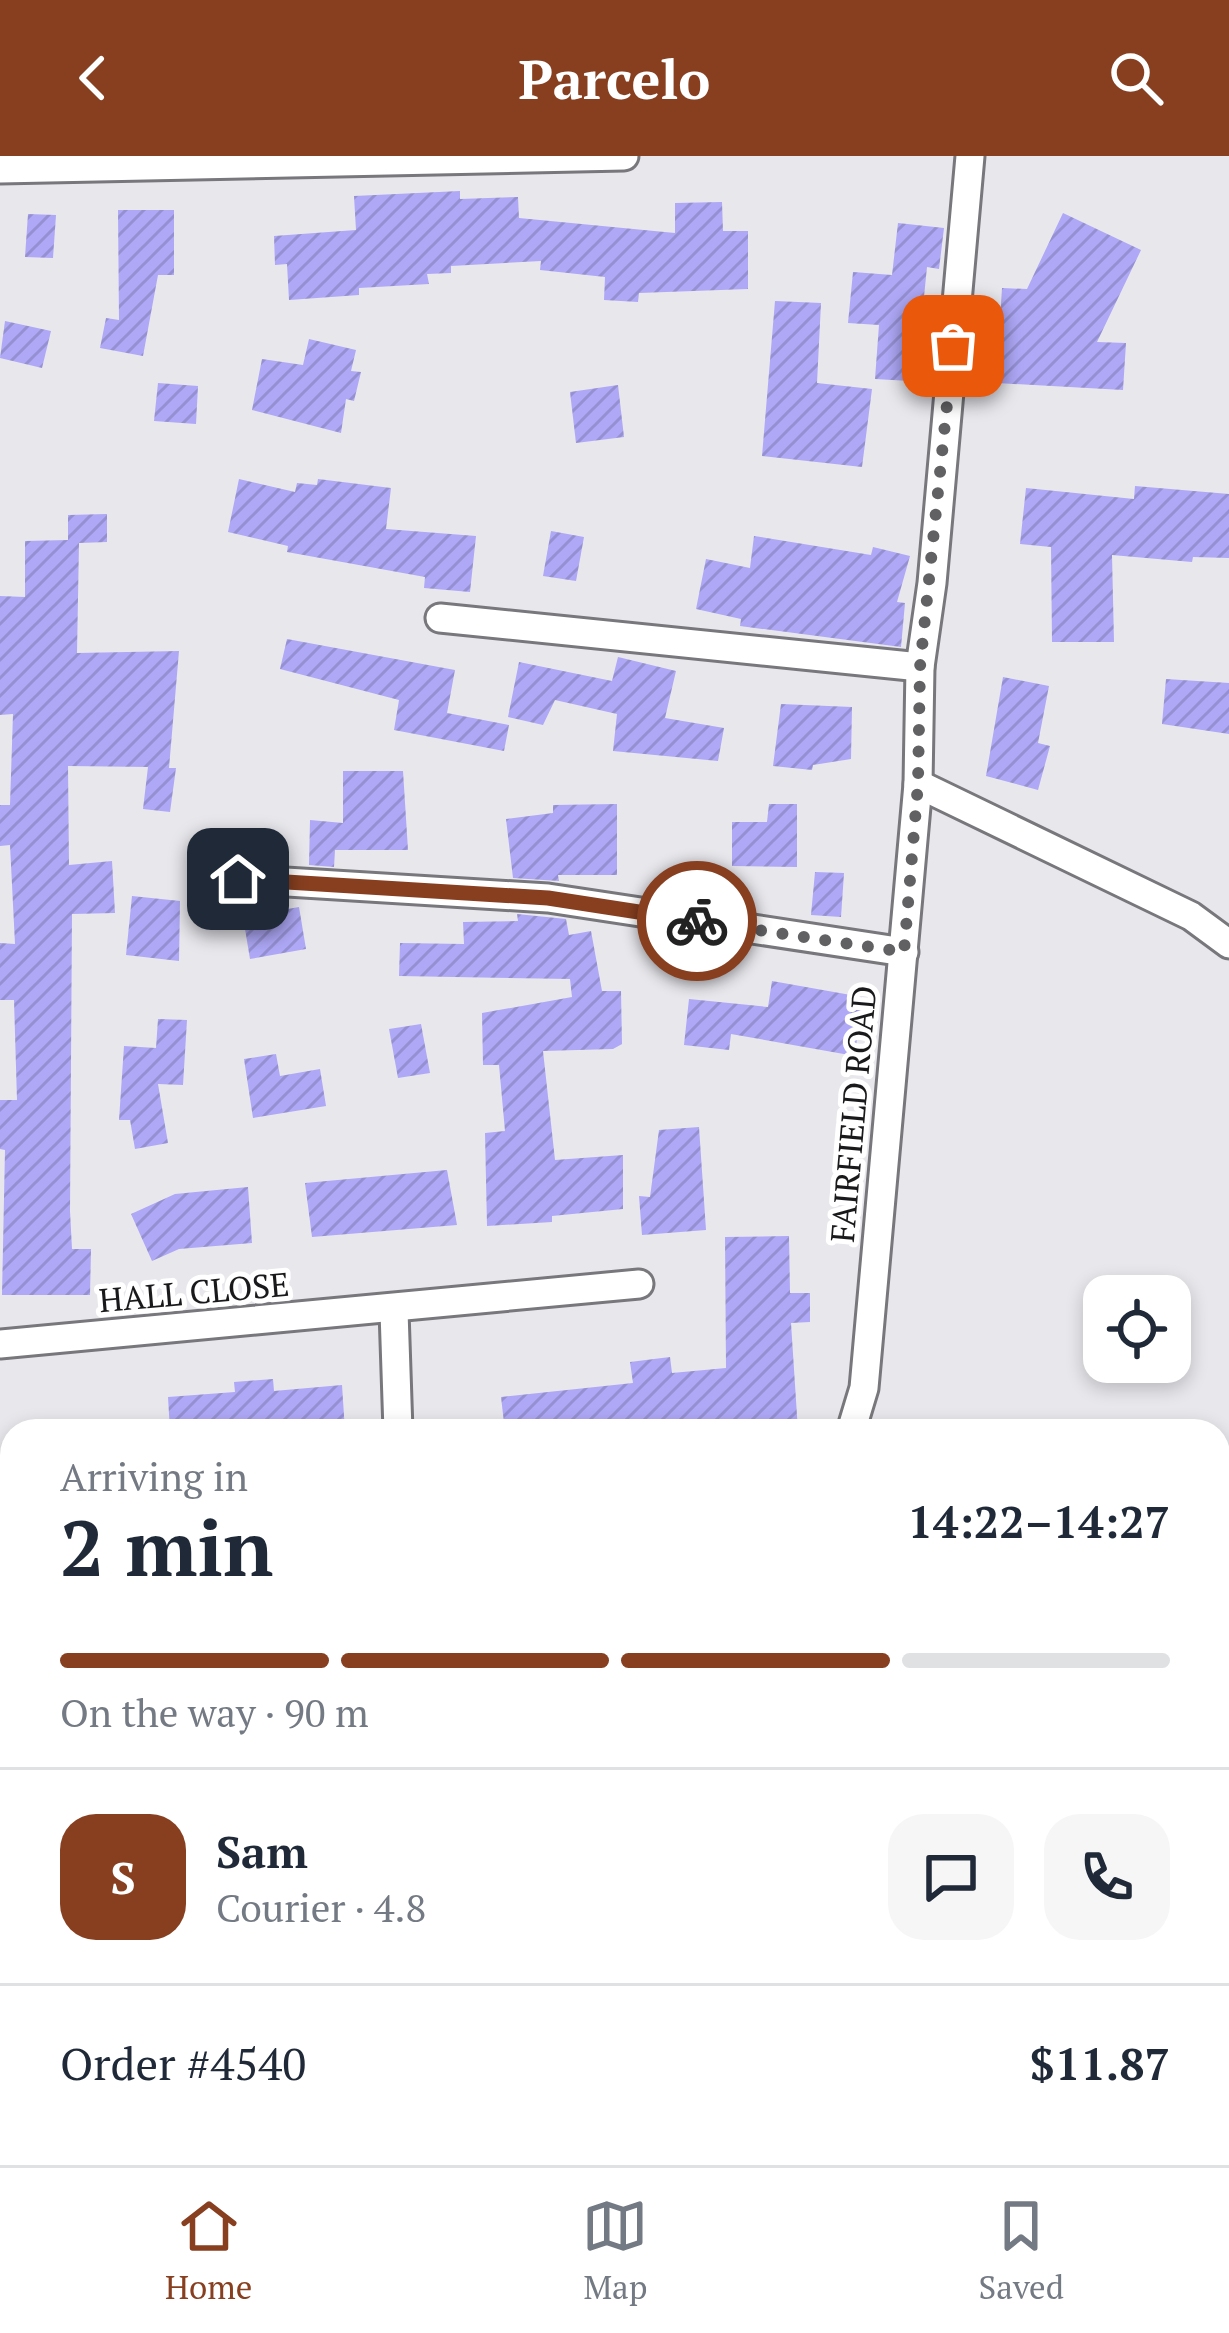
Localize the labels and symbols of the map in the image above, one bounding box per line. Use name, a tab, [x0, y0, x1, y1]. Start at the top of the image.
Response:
pin	[902, 295, 1004, 397]
pin	[187, 828, 289, 930]
courier	[637, 861, 757, 981]
street label: FAIRFIELD ROAD	[820, 984, 885, 1244]
street label: HALL CLOSE	[97, 1262, 291, 1321]

